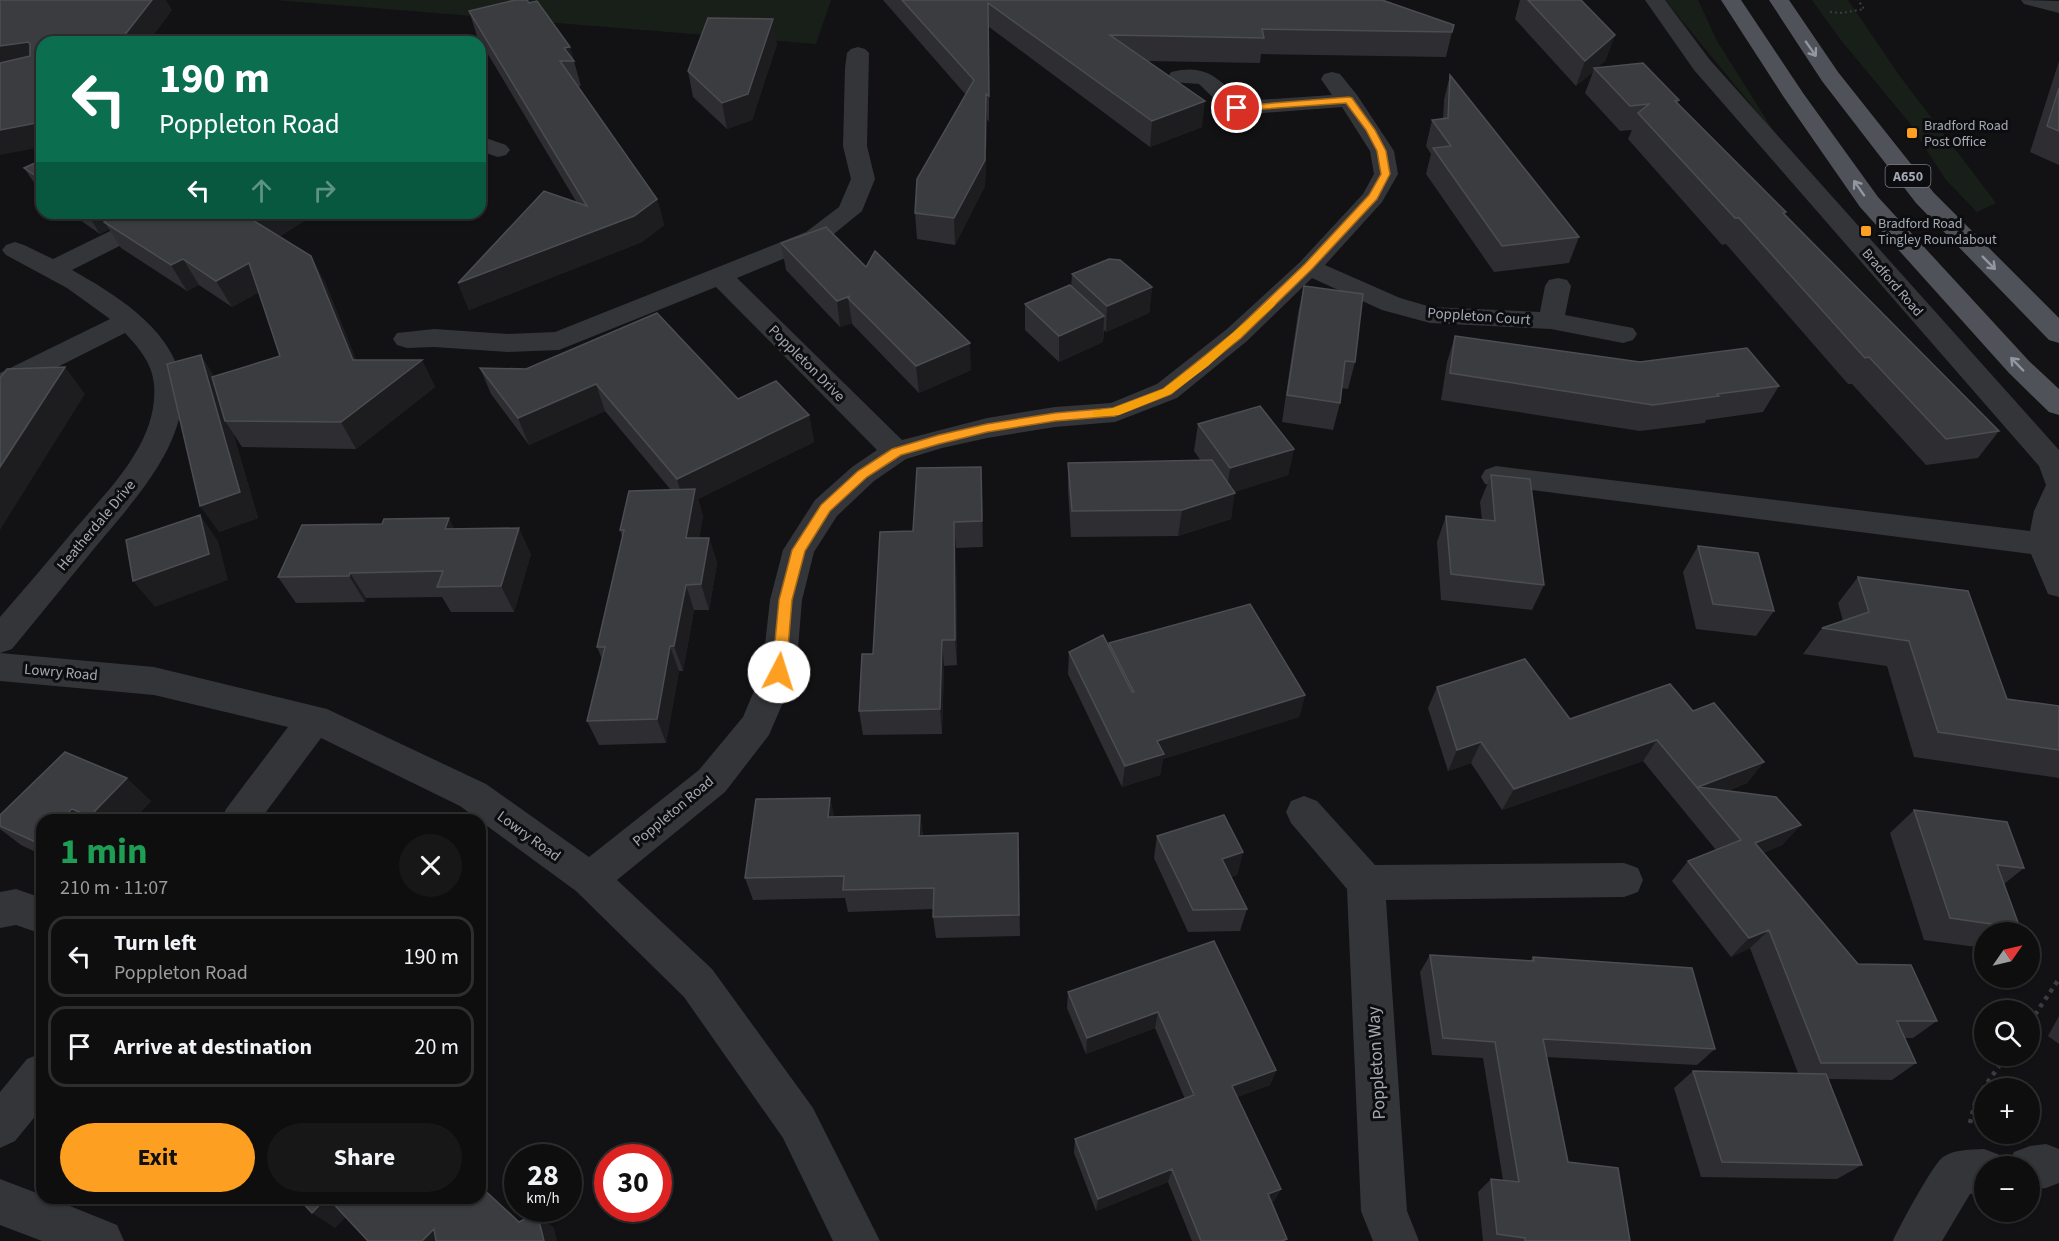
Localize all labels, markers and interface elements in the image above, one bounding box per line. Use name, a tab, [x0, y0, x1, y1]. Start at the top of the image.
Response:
one-way arrow	[1805, 40, 1817, 56]
text: 190 m	[159, 49, 270, 109]
icon: left	[60, 60, 138, 138]
pin	[1211, 82, 1262, 133]
icon: arrive	[1220, 91, 1253, 124]
text: Poppleton Road	[159, 105, 340, 144]
place label: Bradford Road Post Office	[1924, 116, 2008, 152]
marker: Bradford Road Post Office	[1905, 126, 1919, 140]
road number: A650	[1886, 165, 1930, 187]
icon: left	[182, 174, 215, 207]
icon: ahead	[245, 174, 278, 207]
icon: right	[308, 174, 341, 207]
one-way arrow	[1853, 180, 1865, 196]
place label: Bradford Road Tingley Roundabout	[1878, 214, 1997, 250]
marker: Bradford Road Tingley Roundabout	[1859, 224, 1873, 238]
street label: Bradford Road	[1857, 244, 1928, 321]
one-way arrow	[1982, 256, 1997, 271]
street label: Poppleton Court	[1427, 302, 1531, 331]
street label: Poppleton Drive	[764, 320, 850, 406]
one-way arrow	[2010, 357, 2024, 372]
street label: Heatherdale Drive	[52, 475, 141, 575]
position arrow	[747, 640, 811, 704]
street label: Lowry Road	[23, 659, 99, 686]
street label: Poppleton Road	[628, 771, 719, 852]
street label: Lowry Road	[493, 806, 565, 867]
text: 1 min	[60, 826, 148, 877]
button: close	[399, 834, 462, 897]
text: 210 m · 11:07	[60, 874, 168, 902]
north arrow	[1974, 922, 2040, 988]
map controls	[1974, 922, 2040, 1222]
text: Turn left	[114, 927, 196, 959]
icon: left	[63, 940, 96, 973]
text: 190 m	[404, 941, 459, 973]
text: Poppleton Road	[114, 959, 248, 987]
button: search	[1974, 1000, 2040, 1066]
street label: Poppleton Way	[1361, 1005, 1392, 1120]
icon: arrive	[63, 1030, 96, 1063]
text: Arrive at destination	[114, 1031, 312, 1063]
text: 20 m	[414, 1031, 459, 1063]
button: +	[1974, 1078, 2040, 1144]
button: Exit	[60, 1123, 255, 1192]
button: Share	[267, 1123, 462, 1192]
speed limit sign: 30	[594, 1144, 672, 1222]
text: 28	[527, 1154, 559, 1197]
button: −	[1974, 1156, 2040, 1222]
text: km/h	[526, 1188, 560, 1209]

